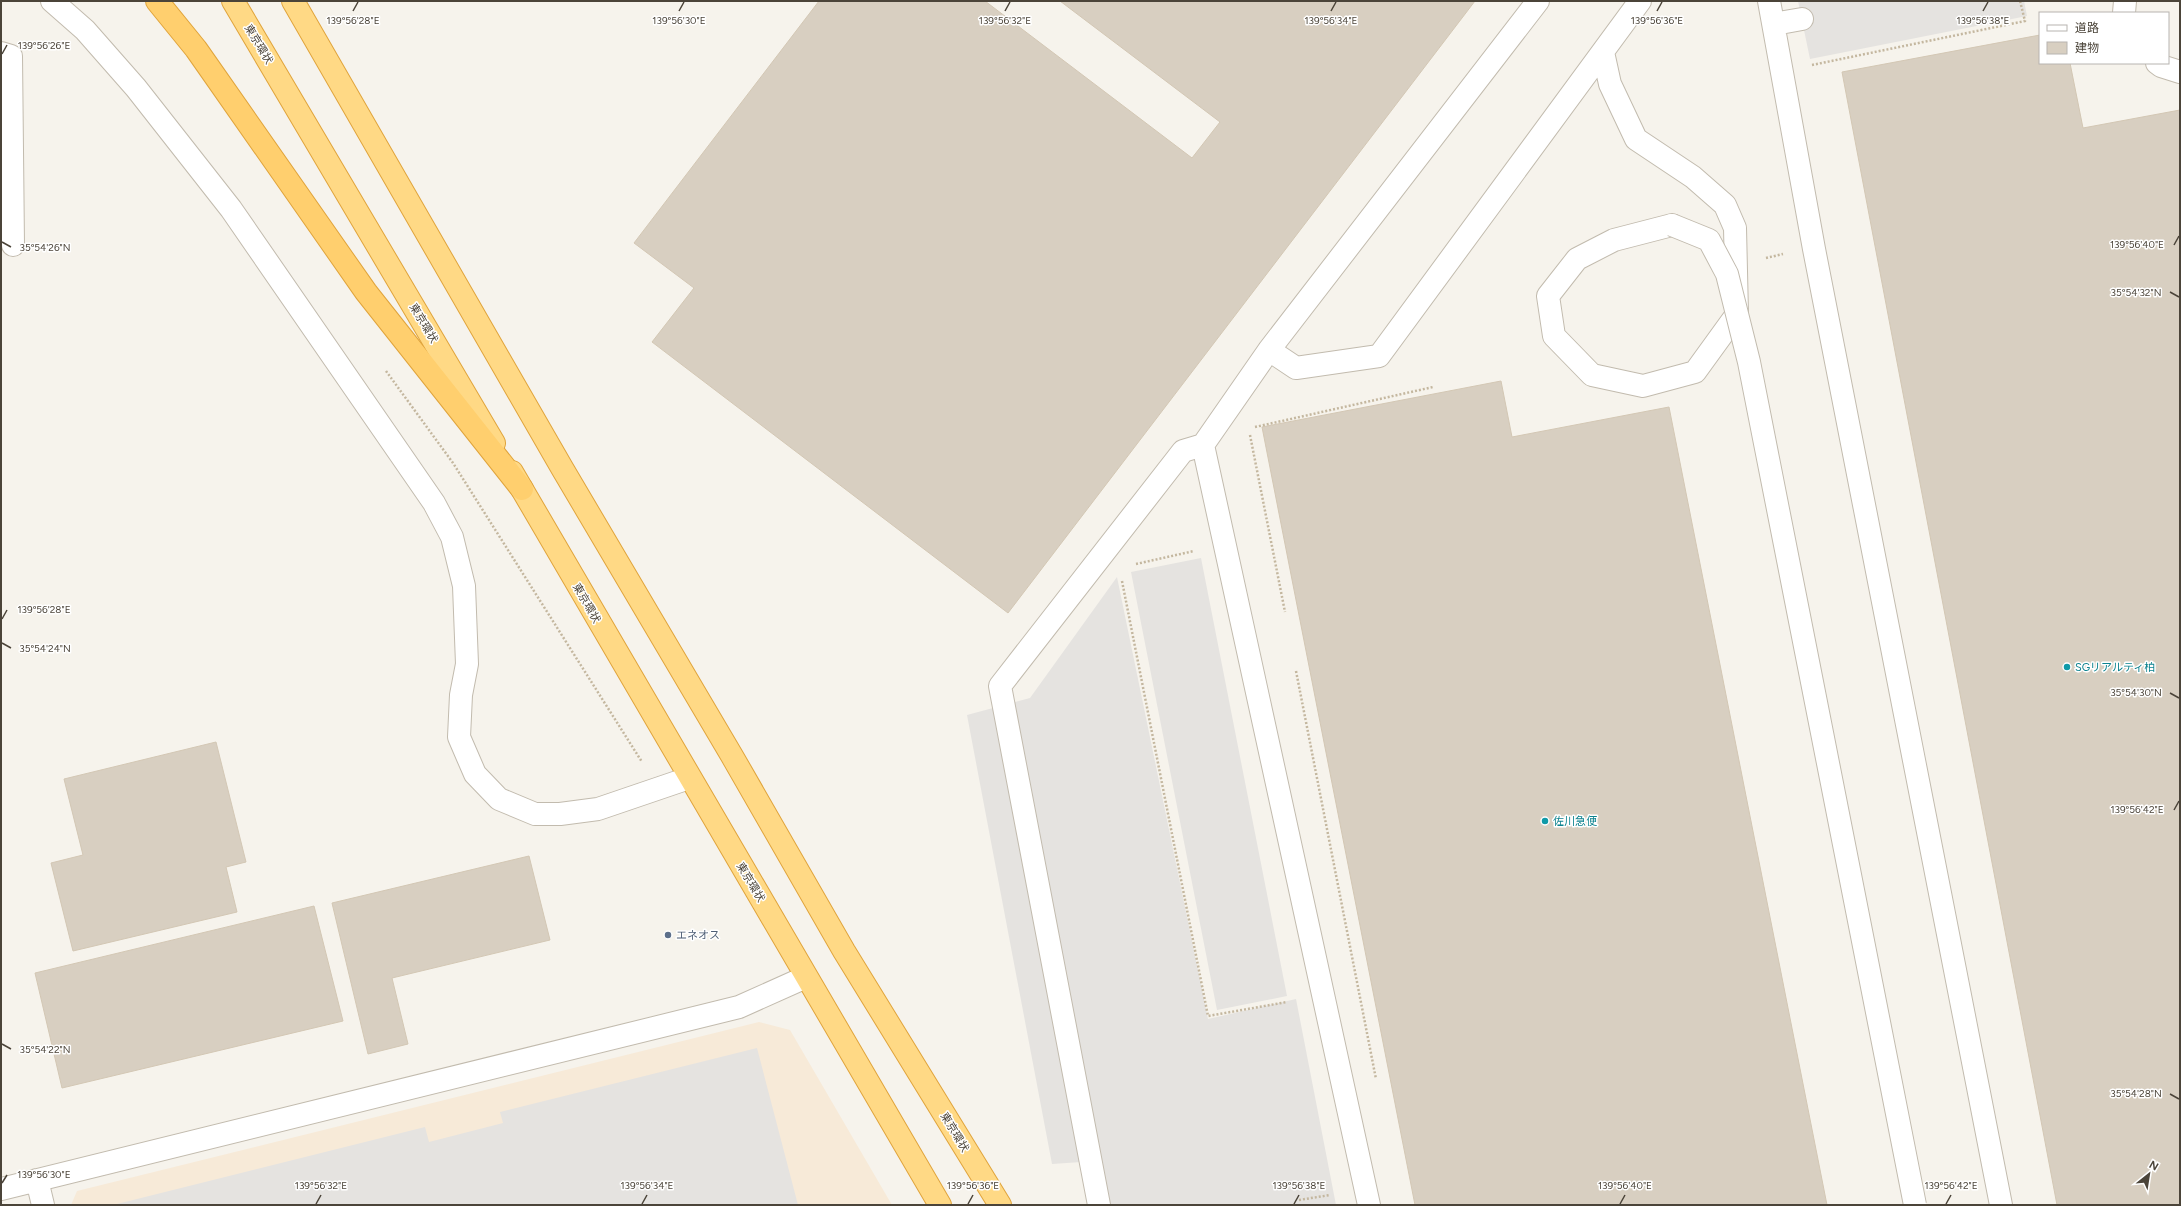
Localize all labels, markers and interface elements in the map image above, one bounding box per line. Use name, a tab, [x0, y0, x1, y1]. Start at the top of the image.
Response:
legend	[2039, 12, 2169, 64]
text: 139°56'28"E	[326, 14, 380, 27]
text: 139°56'30"E	[652, 14, 706, 27]
text: 139°56'32"E	[979, 14, 1031, 27]
text: 139°56'34"E	[1304, 14, 1358, 27]
text: 139°56'36"E	[1631, 14, 1683, 27]
text: 139°56'38"E	[1956, 14, 2010, 27]
text: 道路	[2075, 21, 2099, 35]
street label: 東京環状	[242, 22, 276, 67]
text: 139°56'26"E	[18, 39, 70, 52]
text: 建物	[2075, 41, 2099, 55]
text: 139°56'40"E	[2110, 238, 2164, 251]
text: 35°54'26"N	[19, 241, 71, 254]
text: 35°54'32"N	[2111, 286, 2161, 299]
street label: 東京環状	[407, 301, 441, 346]
street label: 東京環状	[570, 581, 604, 626]
text: 139°56'28"E	[17, 603, 71, 616]
text: 35°54'24"N	[19, 642, 71, 655]
place label: SGリアルティ柏	[2075, 661, 2155, 674]
marker: SGリアルティ柏	[2062, 662, 2072, 672]
text: 35°54'30"N	[2110, 686, 2162, 699]
text: 139°56'42"E	[2110, 803, 2164, 816]
place label: 佐川急便	[1553, 815, 1598, 828]
marker: 佐川急便	[1540, 816, 1550, 826]
street label: 東京環状	[734, 860, 768, 905]
place label: エネオス	[676, 929, 720, 942]
marker: エネオス	[663, 930, 673, 940]
text: 35°54'22"N	[20, 1043, 70, 1056]
text: 35°54'28"N	[2110, 1087, 2162, 1100]
street label: 東京環状	[938, 1110, 972, 1155]
north arrow	[2129, 1154, 2169, 1194]
text: N	[2147, 1158, 2161, 1174]
text: 139°56'30"E	[17, 1168, 71, 1181]
text: 139°56'32"E	[295, 1179, 347, 1192]
text: 139°56'34"E	[620, 1179, 674, 1192]
text: 139°56'36"E	[947, 1179, 999, 1192]
text: 139°56'38"E	[1272, 1179, 1326, 1192]
text: 139°56'40"E	[1598, 1179, 1652, 1192]
text: 139°56'42"E	[1924, 1179, 1978, 1192]

